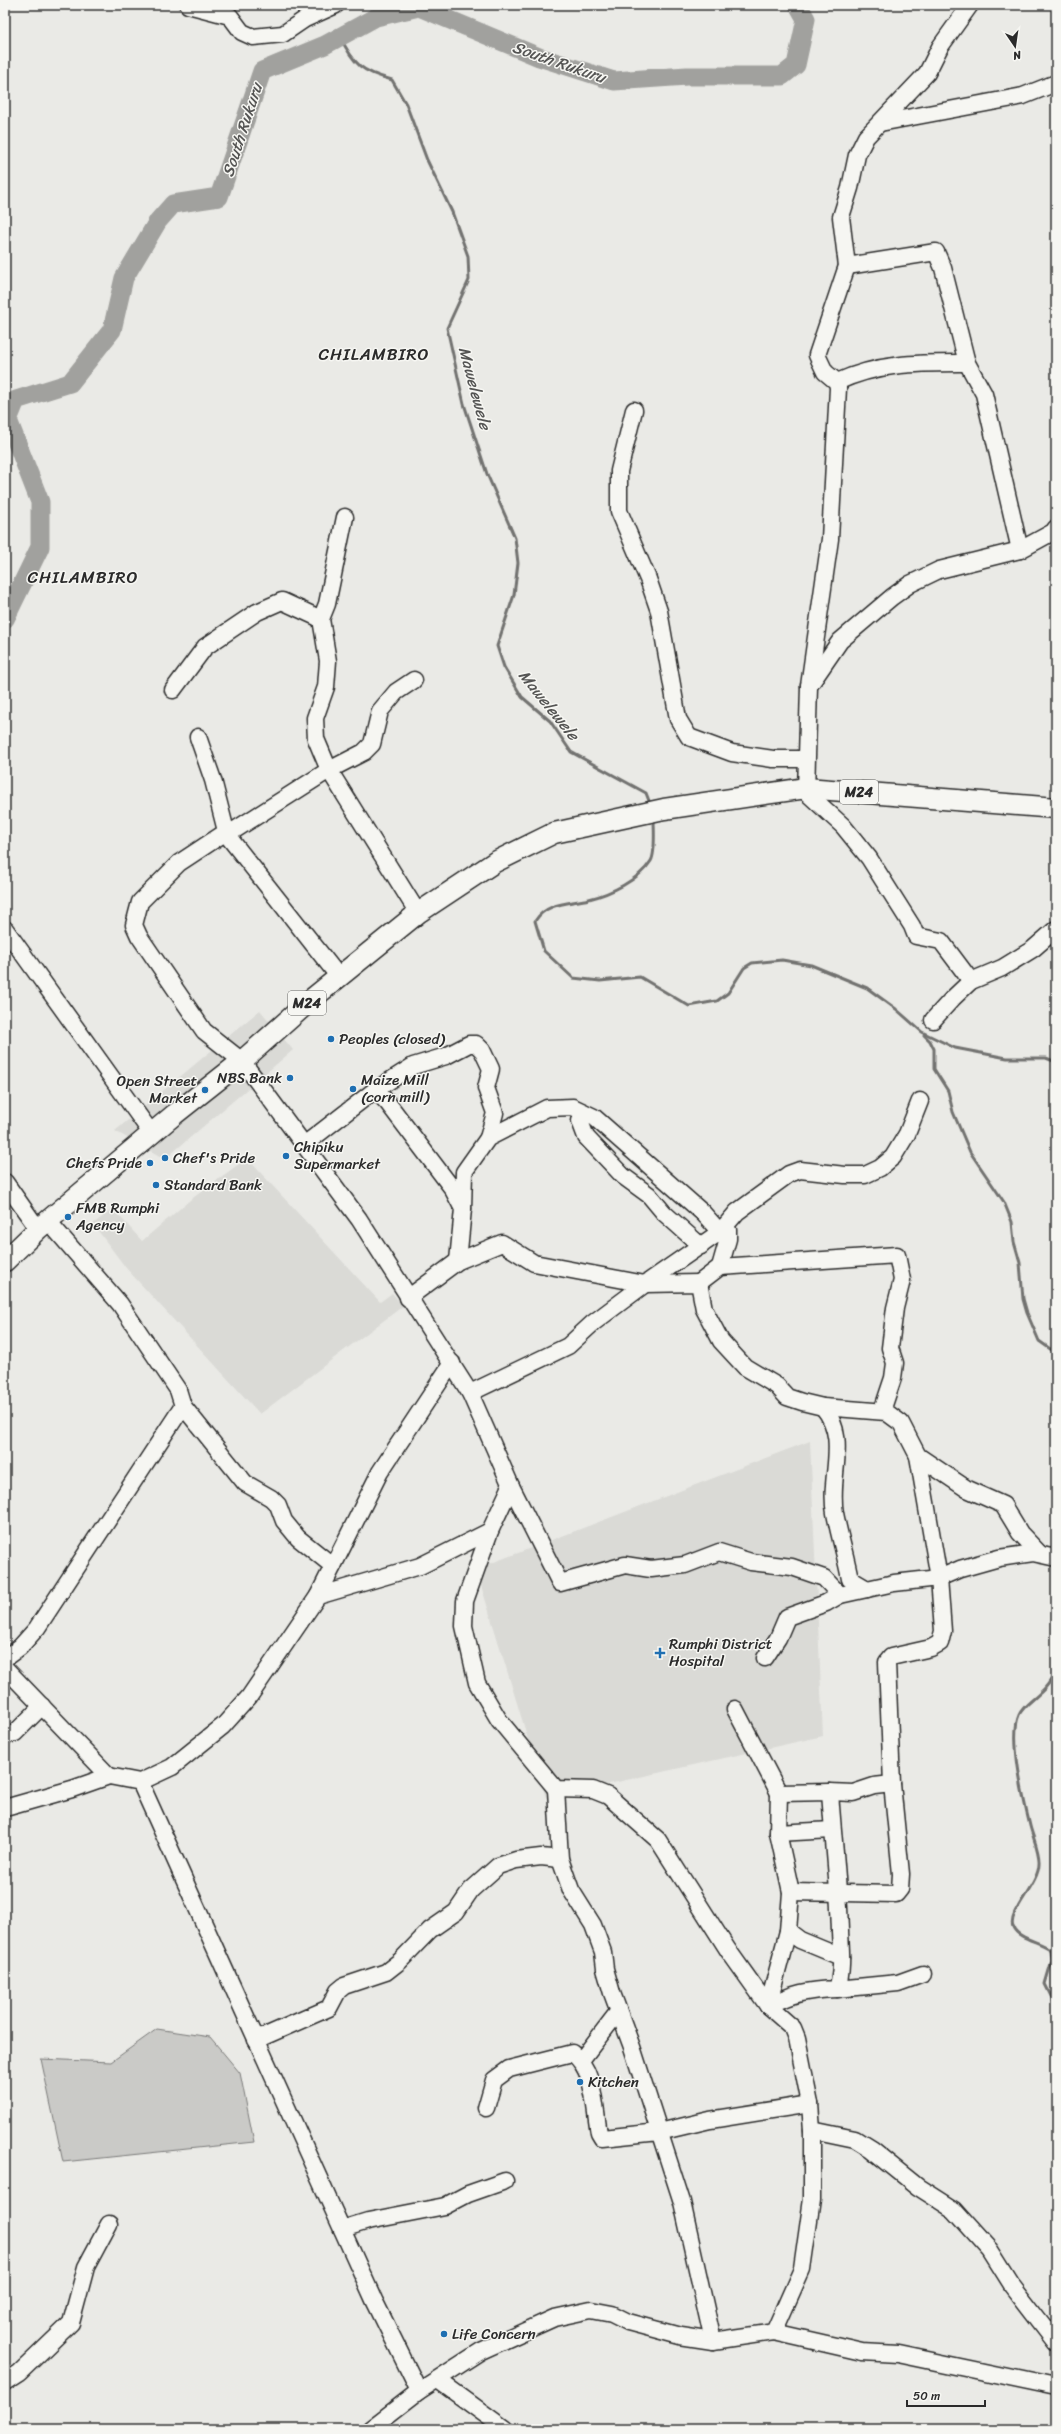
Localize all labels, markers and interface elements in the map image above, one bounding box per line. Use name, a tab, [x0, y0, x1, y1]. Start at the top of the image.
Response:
north arrow	[995, 26, 1035, 66]
water label: South Rukuru	[509, 33, 612, 92]
text: N	[1011, 45, 1024, 65]
water label: South Rukuru	[213, 77, 271, 181]
district label: CHILAMBIRO	[318, 339, 430, 369]
water label: Mawelewele	[450, 343, 500, 434]
district label: CHILAMBIRO	[27, 562, 139, 592]
water label: Mawelewele	[511, 663, 588, 748]
road number: M24	[840, 780, 878, 804]
road number: M24	[288, 991, 326, 1015]
place label: Peoples (closed)	[339, 1026, 445, 1052]
marker: Peoples (closed)	[326, 1034, 336, 1044]
place label: NBS Bank	[217, 1065, 282, 1091]
place label: Maize Mill (corn mill)	[361, 1067, 430, 1110]
place label: Open Street Market	[117, 1068, 198, 1111]
marker: NBS Bank	[285, 1073, 295, 1083]
marker: Maize Mill (corn mill)	[348, 1084, 358, 1094]
marker: Open Street Market	[200, 1085, 210, 1095]
place label: Chipiku Supermarket	[294, 1134, 381, 1177]
place label: Chef's Pride	[173, 1145, 255, 1171]
place label: Chefs Pride	[66, 1150, 142, 1176]
marker: Chipiku Supermarket	[281, 1151, 291, 1161]
marker: Chef's Pride	[160, 1153, 170, 1163]
marker: Chefs Pride	[145, 1158, 155, 1168]
place label: Standard Bank	[164, 1172, 263, 1198]
marker: Standard Bank	[151, 1180, 161, 1190]
place label: FMB Rumphi Agency	[75, 1195, 160, 1238]
marker: FMB Rumphi Agency	[63, 1212, 73, 1222]
place label: Rumphi District Hospital	[669, 1631, 773, 1674]
marker: Rumphi District Hospital	[654, 1647, 666, 1659]
place label: Kitchen	[588, 2069, 639, 2095]
marker: Kitchen	[575, 2077, 585, 2087]
place label: Life Concern	[452, 2321, 536, 2347]
marker: Life Concern	[439, 2329, 449, 2339]
scale bar	[907, 2382, 985, 2408]
text: 50 m	[913, 2385, 940, 2407]

